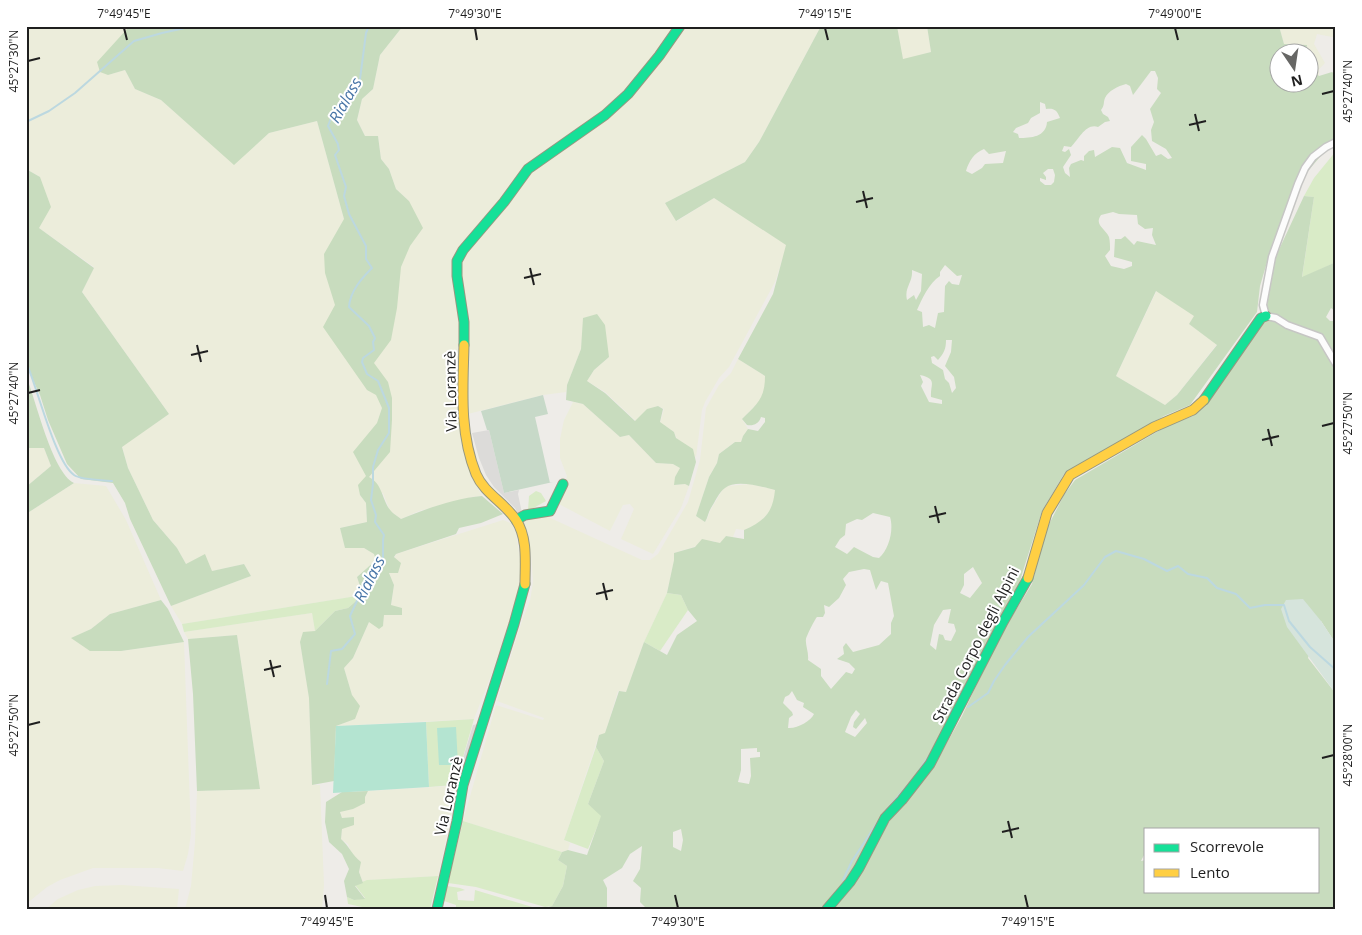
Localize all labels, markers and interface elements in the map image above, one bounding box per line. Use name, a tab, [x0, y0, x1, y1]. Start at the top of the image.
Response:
text: 7°49'45"E	[97, 5, 151, 22]
text: 7°49'30"E	[448, 5, 502, 22]
text: 7°49'15"E	[798, 5, 852, 22]
text: 7°49'00"E	[1148, 5, 1202, 22]
text: 45°27'30"N	[5, 30, 22, 92]
north arrow	[1270, 42, 1320, 92]
text: 45°27'40"N	[1339, 60, 1356, 122]
text: N	[1289, 71, 1305, 92]
water label: Rialass	[323, 73, 367, 127]
street label: Via Loranzè	[439, 350, 461, 432]
text: 45°27'40"N	[5, 362, 22, 424]
text: 45°27'50"N	[1339, 392, 1356, 454]
water label: Rialass	[348, 552, 390, 606]
street label: Strada Corpo degli Alpini	[927, 563, 1023, 726]
text: 45°27'50"N	[5, 694, 22, 756]
text: 45°28'00"N	[1339, 724, 1356, 786]
street label: Via Loranzè	[429, 754, 467, 837]
legend	[1144, 828, 1320, 892]
text: Scorrevole	[1190, 836, 1264, 856]
text: Lento	[1190, 862, 1230, 882]
text: 7°49'45"E	[300, 913, 354, 930]
text: 7°49'30"E	[651, 913, 705, 930]
text: 7°49'15"E	[1001, 913, 1055, 930]

